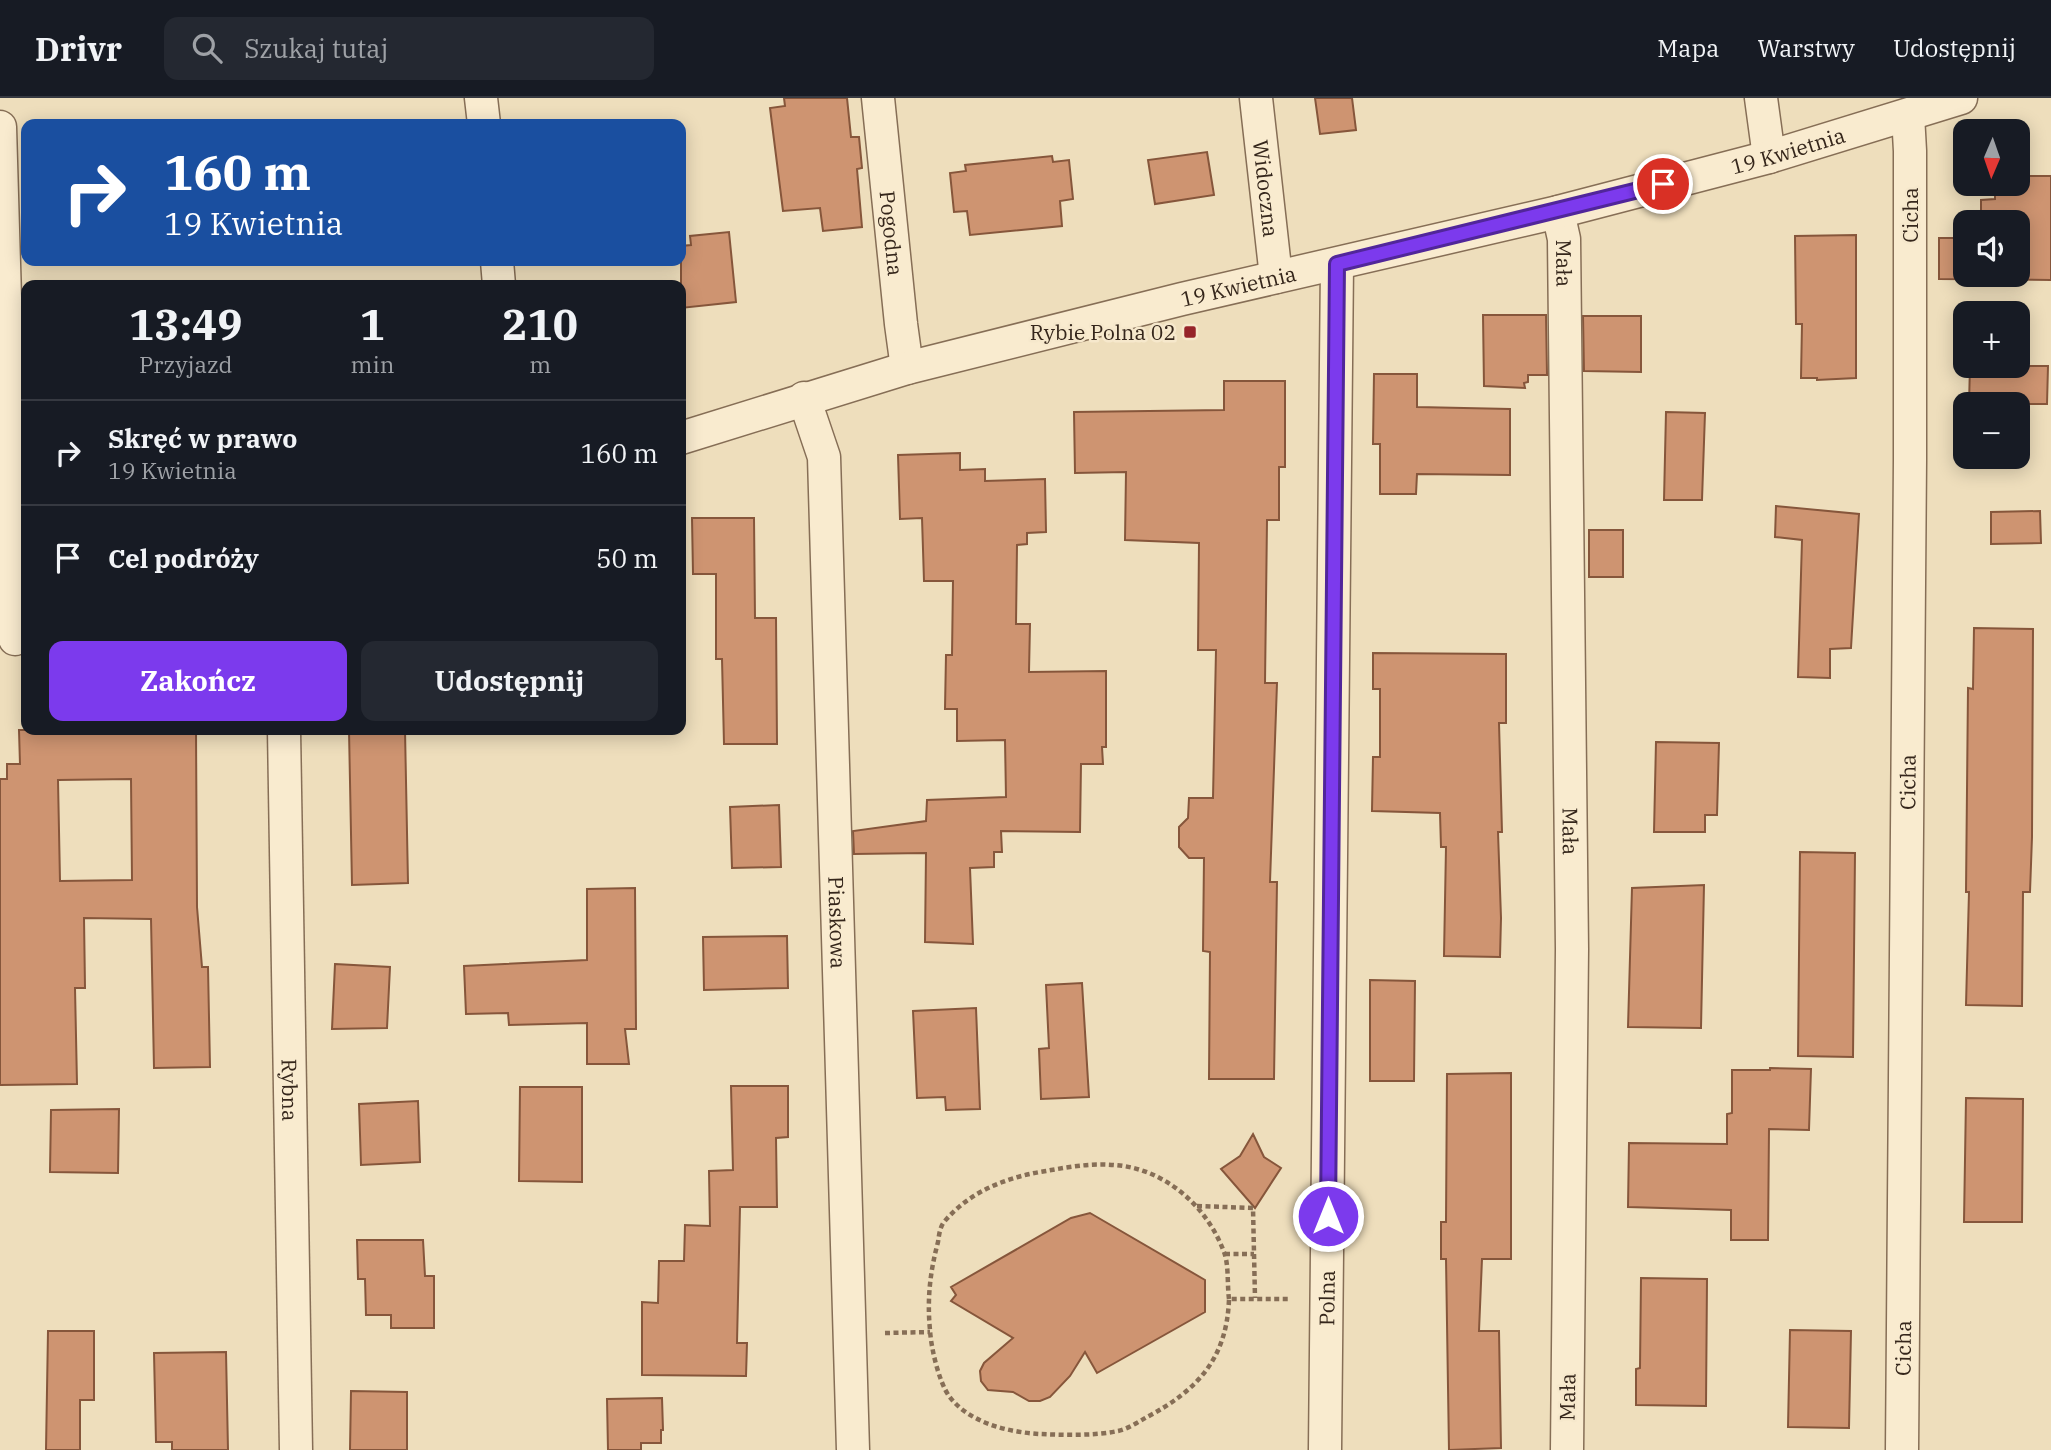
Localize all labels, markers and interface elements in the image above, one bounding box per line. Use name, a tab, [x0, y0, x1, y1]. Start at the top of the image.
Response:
search box	[164, 17, 654, 80]
text: Drivr	[35, 27, 122, 70]
icon: search	[188, 29, 226, 67]
text: Szukaj tutaj	[244, 31, 388, 65]
text: Mapa	[1657, 32, 1719, 64]
text: Warstwy	[1757, 32, 1855, 64]
text: Udostępnij	[1893, 32, 2016, 64]
north arrow	[1953, 119, 2030, 196]
map controls	[1953, 119, 2030, 469]
street label: 19 Kwietnia	[1728, 120, 1848, 180]
street label: Widoczna	[1247, 138, 1285, 239]
text: 160 m	[164, 140, 311, 203]
icon: right	[49, 147, 140, 238]
pin	[1633, 154, 1693, 214]
icon: arrive	[1644, 165, 1682, 203]
street label: Cicha	[1896, 187, 1924, 243]
street label: Pogodna	[874, 189, 910, 277]
text: 19 Kwietnia	[164, 202, 343, 244]
button: sound	[1953, 210, 2030, 287]
street label: Mała	[1550, 239, 1579, 287]
street label: 19 Kwietnia	[1178, 259, 1299, 313]
text: 13:49	[129, 297, 243, 352]
text: 1	[360, 297, 385, 352]
text: 210	[502, 297, 578, 352]
button: +	[1953, 301, 2030, 378]
place label: Rybie Polna 02	[1030, 318, 1176, 346]
marker: Rybie Polna 02	[1182, 324, 1198, 340]
text: Przyjazd	[139, 349, 232, 379]
text: min	[351, 349, 394, 379]
text: m	[529, 349, 551, 379]
button: −	[1953, 392, 2030, 469]
text: Skręć w prawo	[108, 421, 297, 455]
icon: right	[49, 434, 87, 472]
text: 160 m	[580, 436, 658, 470]
text: 19 Kwietnia	[108, 455, 237, 485]
icon: arrive	[49, 539, 87, 577]
text: Cel podróży	[108, 541, 259, 575]
text: 50 m	[596, 541, 658, 575]
button: Zakończ	[49, 641, 347, 721]
button: Udostępnij	[361, 641, 658, 721]
street label: Cicha	[1893, 754, 1922, 810]
street label: Mała	[1556, 807, 1585, 855]
street label: Piaskowa	[822, 876, 853, 969]
street label: Rybna	[275, 1058, 305, 1122]
position arrow	[1291, 1179, 1365, 1253]
street label: Polna	[1312, 1270, 1341, 1326]
street label: Cicha	[1889, 1320, 1917, 1376]
street label: Mała	[1553, 1373, 1581, 1421]

